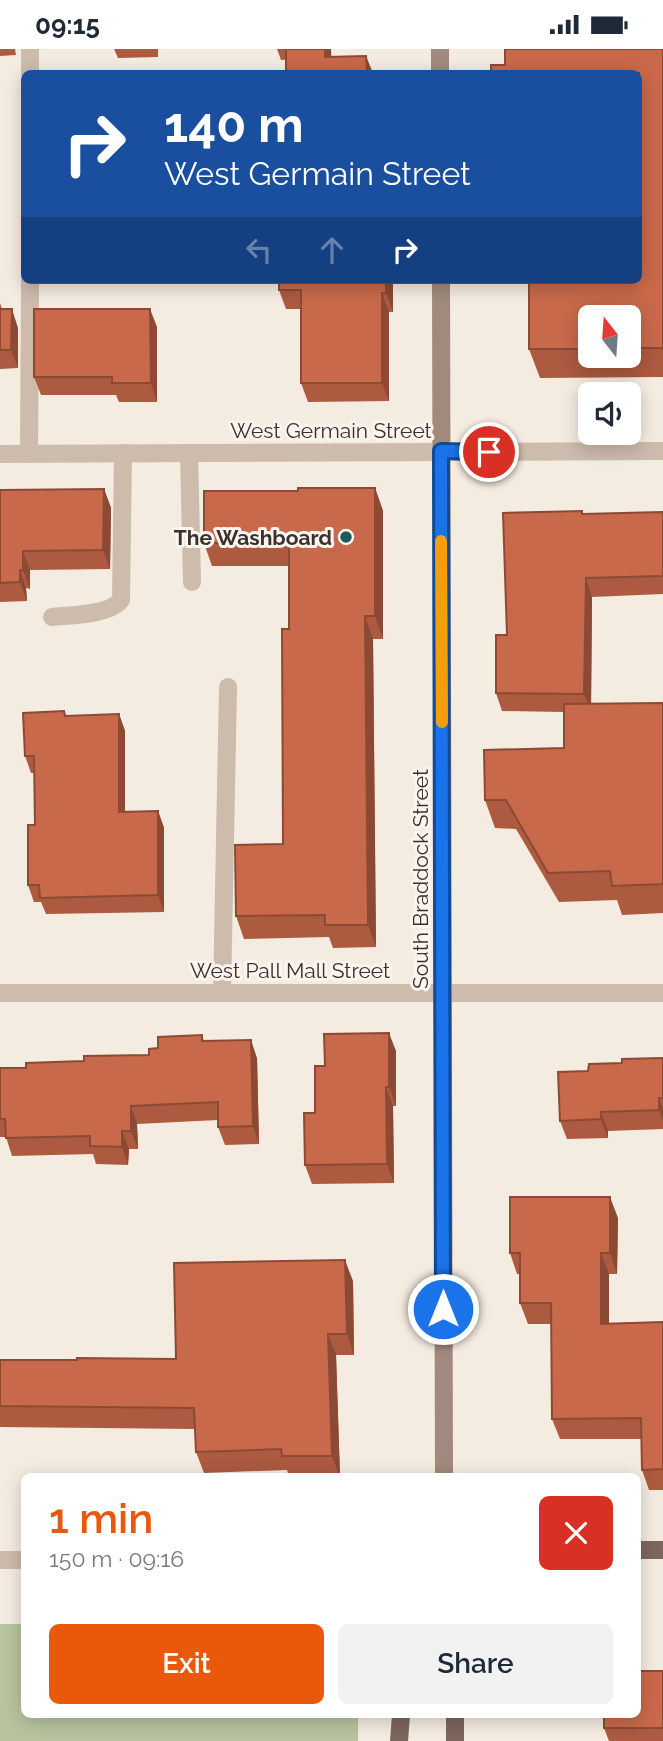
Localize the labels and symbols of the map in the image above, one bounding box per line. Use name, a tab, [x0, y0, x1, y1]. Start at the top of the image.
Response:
north arrow	[578, 305, 640, 367]
street label: West Germain Street	[230, 418, 432, 443]
pin	[459, 422, 519, 482]
place label: The Washboard	[174, 525, 332, 550]
marker: The Washboard	[338, 529, 354, 545]
street label: South Braddock Street	[408, 769, 433, 989]
street label: West Pall Mall Street	[190, 958, 390, 983]
position arrow	[406, 1272, 480, 1346]

